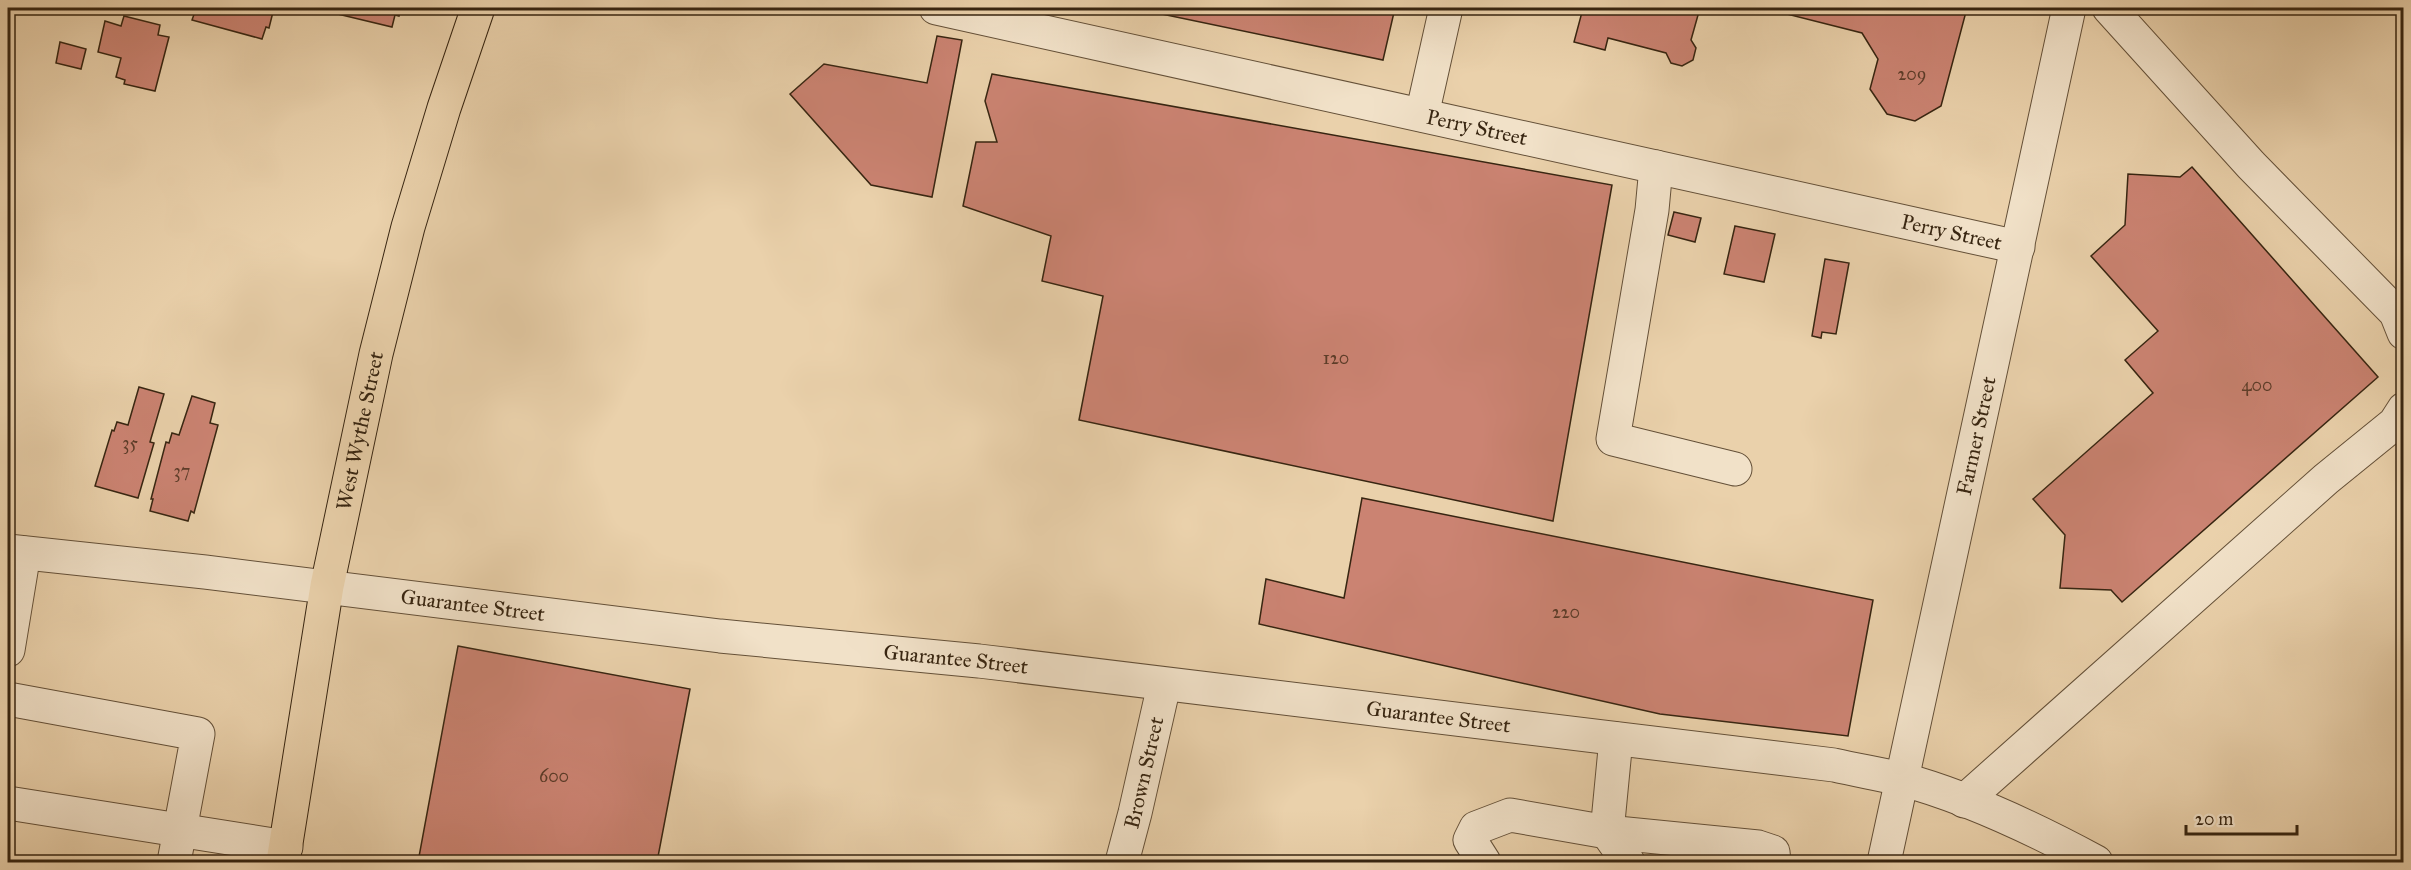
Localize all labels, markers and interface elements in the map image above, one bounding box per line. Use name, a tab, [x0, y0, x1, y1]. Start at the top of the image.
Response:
house number: 209	[1897, 63, 1927, 85]
street label: Perry Street	[1424, 104, 1530, 151]
street label: Perry Street	[1899, 209, 2005, 256]
house number: 120	[1323, 347, 1349, 369]
street label: West Wythe Street	[330, 349, 389, 513]
street label: Farmer Street	[1951, 373, 2002, 498]
house number: 400	[2242, 374, 2272, 396]
house number: 35	[122, 432, 138, 454]
house number: 37	[174, 460, 190, 482]
street label: Guarantee Street	[399, 583, 547, 627]
house number: 220	[1552, 601, 1580, 623]
street label: Guarantee Street	[882, 639, 1030, 680]
street label: Guarantee Street	[1365, 695, 1513, 739]
street label: Brown Street	[1118, 714, 1170, 832]
house number: 600	[539, 765, 569, 787]
scale bar	[2186, 798, 2297, 836]
text: 20 m	[2195, 808, 2233, 830]

